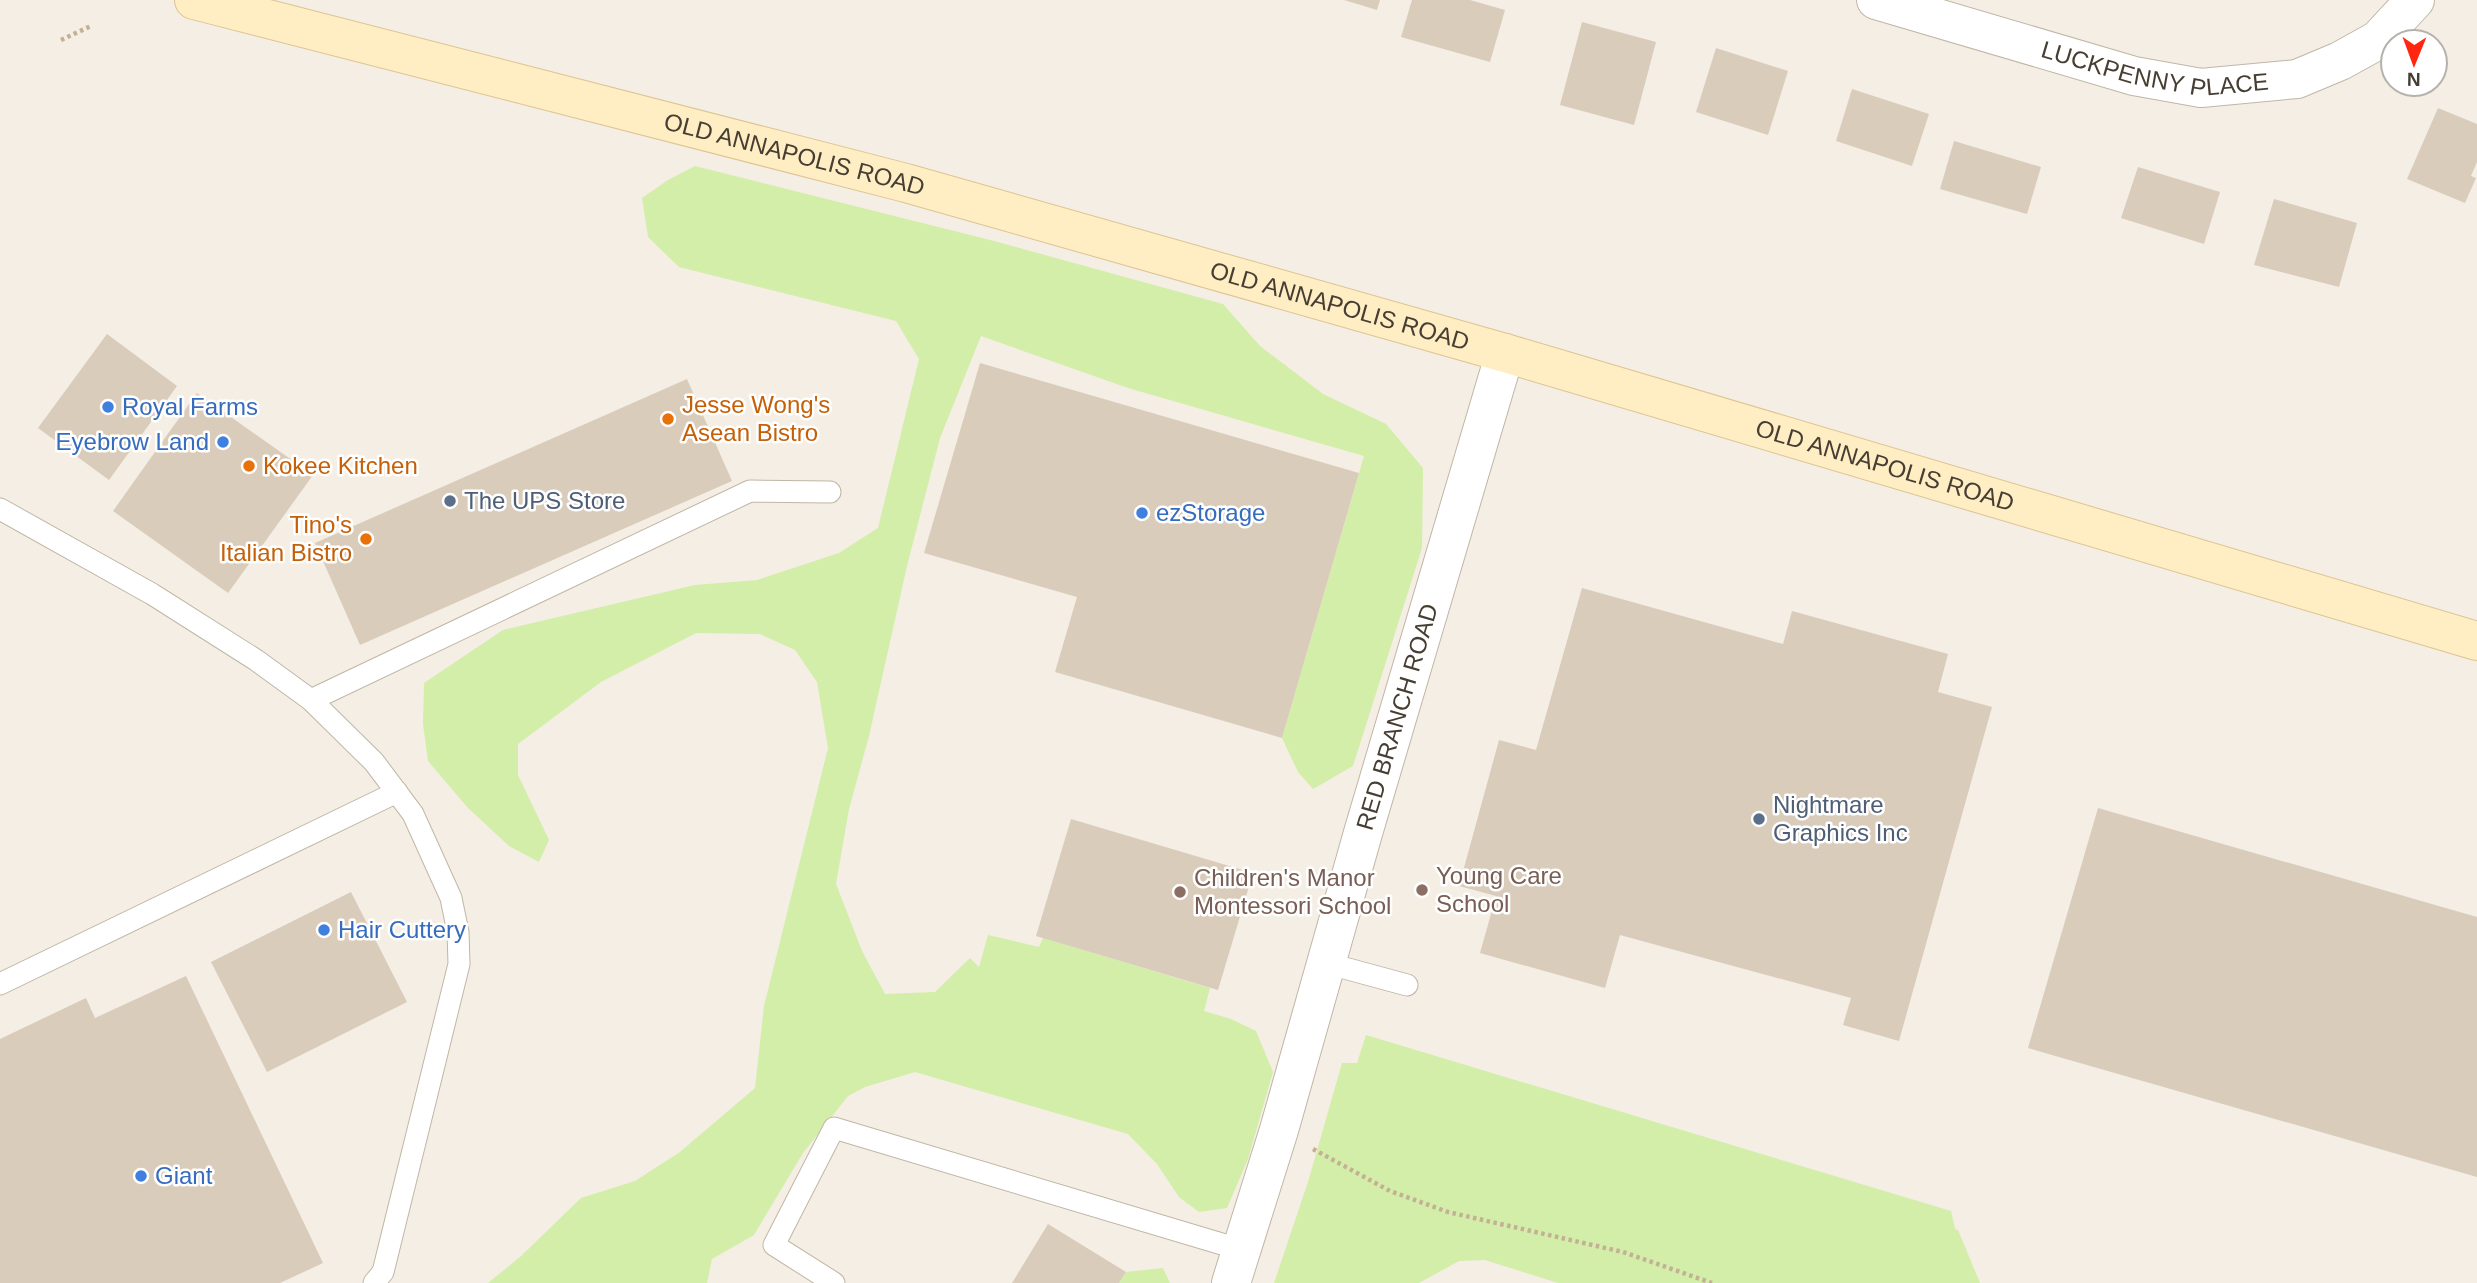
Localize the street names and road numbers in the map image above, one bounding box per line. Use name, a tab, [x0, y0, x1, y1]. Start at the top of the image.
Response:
street label: LUCKPENNY PLACE	[2038, 35, 2270, 102]
street label: OLD ANNAPOLIS ROAD	[661, 107, 928, 201]
street label: OLD ANNAPOLIS ROAD	[1207, 256, 1473, 355]
street label: OLD ANNAPOLIS ROAD	[1753, 414, 2017, 516]
street label: RED BRANCH ROAD	[1351, 600, 1443, 833]

